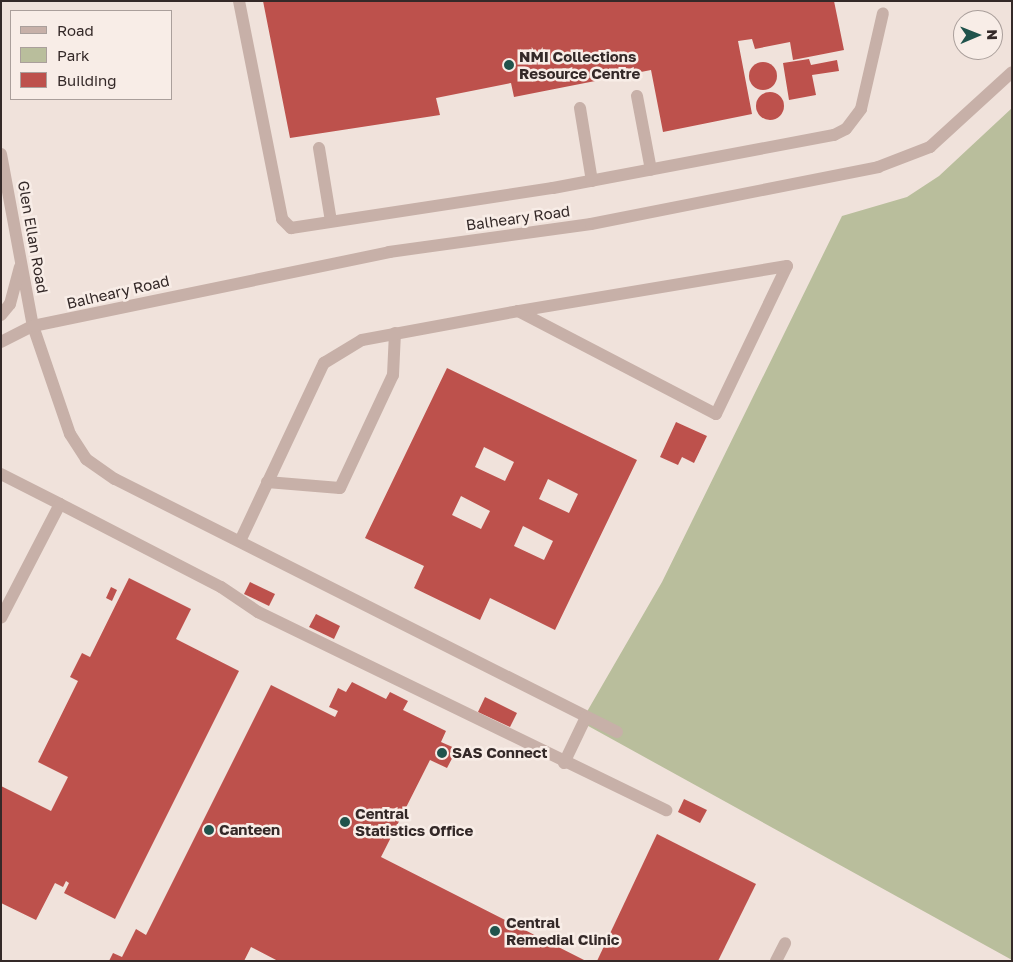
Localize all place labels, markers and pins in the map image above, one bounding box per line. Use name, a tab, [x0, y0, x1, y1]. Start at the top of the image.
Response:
place label: NMI Collections Resource Centre	[519, 47, 640, 82]
marker: NMI Collections Resource Centre	[503, 59, 515, 71]
place label: SAS Connect	[452, 744, 547, 762]
marker: SAS Connect	[436, 747, 448, 759]
place label: Central Statistics Office	[355, 804, 473, 839]
marker: Central Statistics Office	[339, 816, 351, 828]
place label: Canteen	[219, 821, 280, 839]
marker: Canteen	[203, 824, 215, 836]
place label: Central Remedial Clinic	[506, 913, 619, 948]
marker: Central Remedial Clinic	[488, 924, 502, 938]

